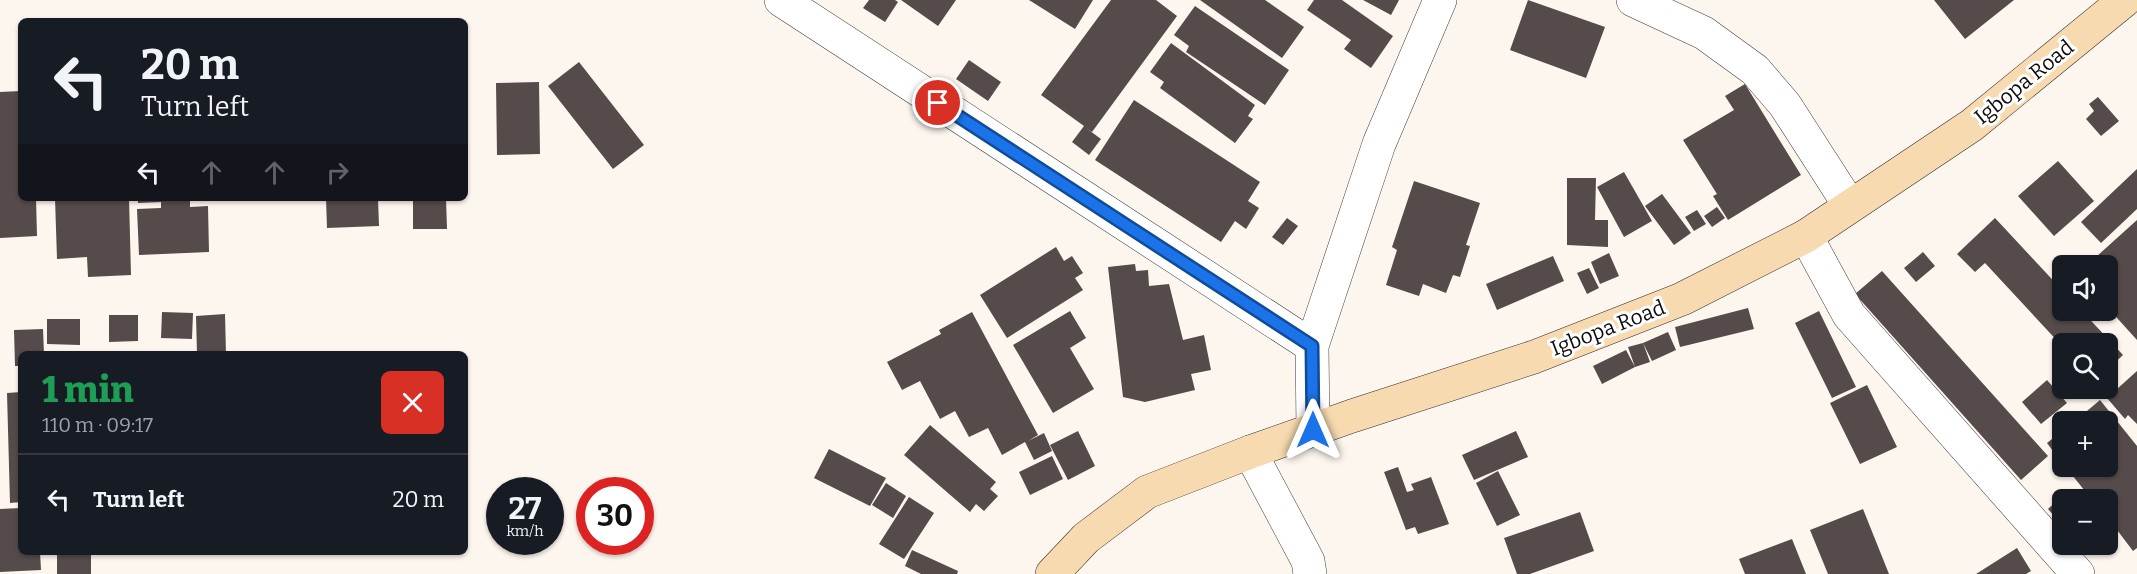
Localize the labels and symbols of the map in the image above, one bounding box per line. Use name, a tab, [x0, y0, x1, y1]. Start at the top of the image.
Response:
street label: Igbopa Road	[1969, 34, 2079, 130]
pin	[912, 77, 963, 128]
street label: Igbopa Road	[1547, 294, 1669, 362]
position arrow	[1281, 398, 1345, 462]
speed limit sign: 30	[576, 477, 654, 555]

